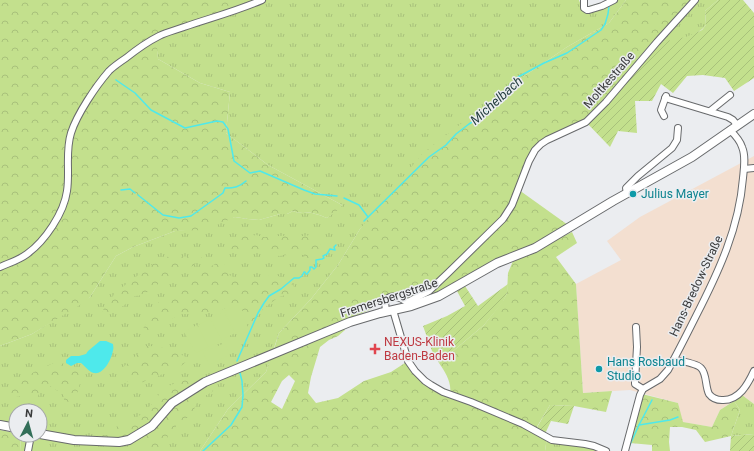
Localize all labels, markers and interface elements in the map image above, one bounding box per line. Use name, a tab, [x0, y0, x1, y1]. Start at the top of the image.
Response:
street label: Moltkestraße	[581, 49, 637, 111]
water label: Michelbach	[467, 73, 525, 128]
place label: Julius Mayer	[641, 187, 709, 201]
marker: Julius Mayer	[628, 189, 638, 199]
street label: Hans-Bredow-Straße	[666, 233, 726, 339]
street label: Fremersbergstraße	[338, 276, 440, 320]
place label: NEXUS-Klinik Baden-Baden	[384, 335, 455, 363]
marker: NEXUS-Klinik Baden-Baden	[369, 343, 381, 355]
place label: Hans Rosbaud Studio	[607, 355, 685, 383]
marker: Hans Rosbaud Studio	[594, 364, 604, 374]
north arrow	[8, 403, 48, 443]
text: N	[24, 407, 34, 420]

